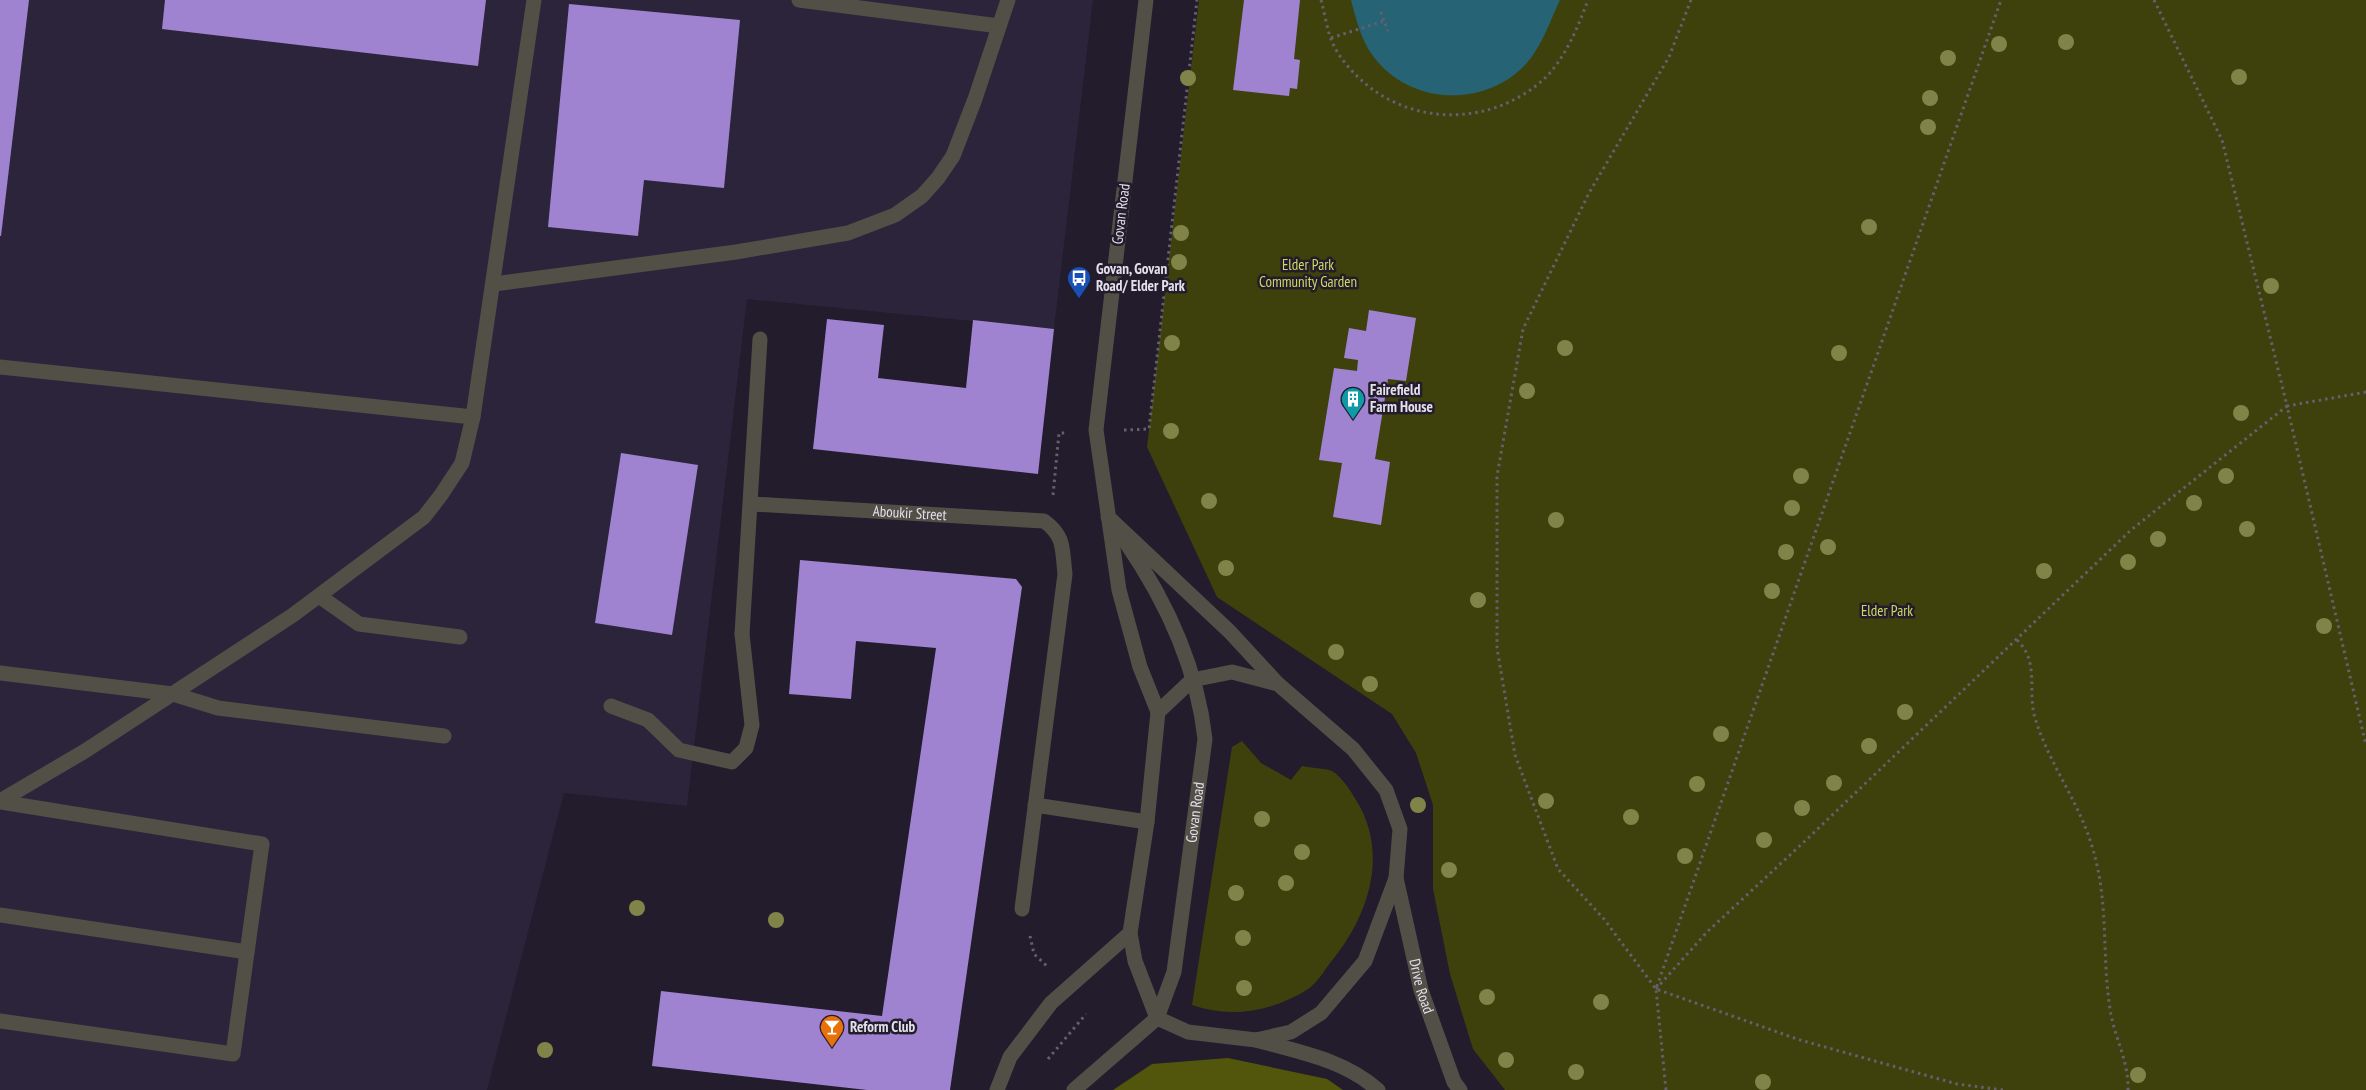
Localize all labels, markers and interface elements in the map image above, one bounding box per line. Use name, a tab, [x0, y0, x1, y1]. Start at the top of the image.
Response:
street label: Govan Road	[1107, 183, 1134, 245]
park label: Elder Park Community Garden	[1259, 255, 1357, 291]
place label: Govan, Govan Road/ Elder Park	[1096, 259, 1186, 295]
bus stop icon: Govan, Govan Road/ Elder Park	[1066, 265, 1092, 299]
place label: Fairefield Farm House	[1370, 380, 1433, 416]
building icon: Fairefield Farm House	[1340, 386, 1366, 420]
street label: Aboukir Street	[872, 501, 947, 524]
park label: Elder Park	[1861, 601, 1913, 620]
street label: Govan Road	[1181, 781, 1208, 844]
street label: Drive Road	[1405, 957, 1439, 1016]
bar icon: Reform Club	[819, 1014, 845, 1048]
place label: Reform Club	[850, 1017, 915, 1036]

